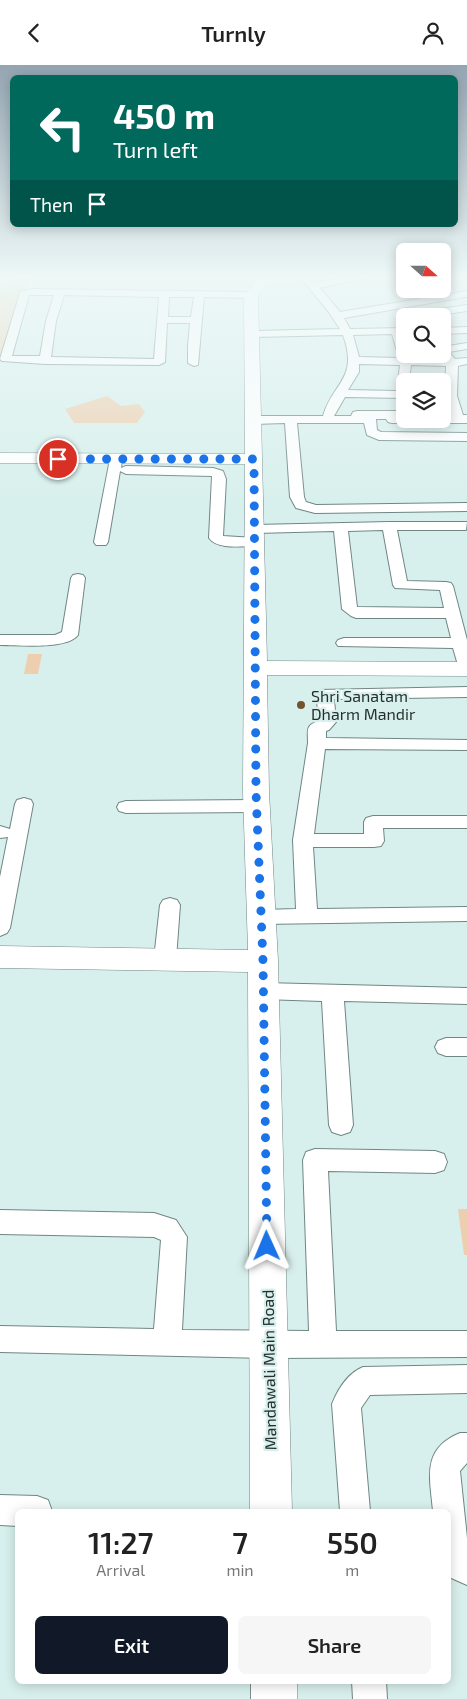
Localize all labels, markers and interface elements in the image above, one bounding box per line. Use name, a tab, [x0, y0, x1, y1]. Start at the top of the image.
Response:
icon: back	[20, 19, 48, 47]
icon: person	[419, 19, 447, 47]
text: Turnly	[201, 20, 266, 46]
text: 450 m	[113, 94, 215, 136]
icon: left	[30, 95, 95, 160]
text: Turn left	[113, 136, 198, 162]
icon: arrive	[83, 190, 111, 218]
text: Then	[30, 193, 73, 216]
north arrow	[396, 243, 451, 297]
map controls	[396, 243, 451, 428]
button: search	[396, 308, 451, 363]
button: layers	[396, 373, 451, 428]
pin	[37, 438, 79, 480]
icon: arrive	[44, 445, 72, 473]
place label: Shri Sanatam Dharm Mandir	[311, 686, 416, 723]
marker: Shri Sanatam Dharm Mandir	[295, 699, 307, 711]
position arrow	[240, 1219, 292, 1271]
street label: Mandawali Main Road	[258, 1289, 279, 1451]
text: 11:27	[88, 1524, 153, 1560]
text: 7	[232, 1524, 248, 1560]
text: 550	[327, 1524, 378, 1560]
text: Arrival	[96, 1560, 145, 1579]
text: min	[226, 1560, 254, 1579]
text: m	[345, 1560, 359, 1579]
button: Exit	[35, 1616, 228, 1674]
button: Share	[238, 1616, 431, 1674]

